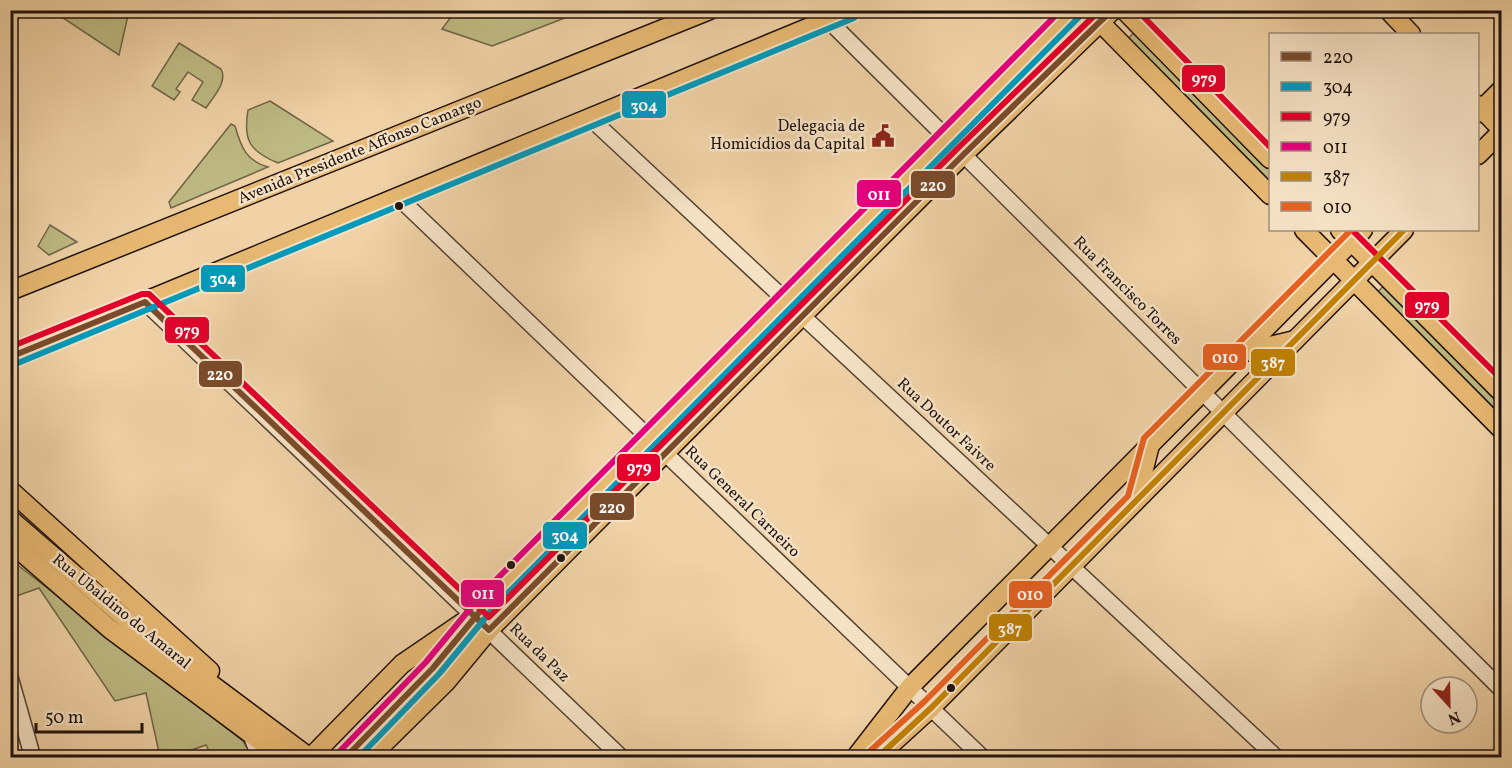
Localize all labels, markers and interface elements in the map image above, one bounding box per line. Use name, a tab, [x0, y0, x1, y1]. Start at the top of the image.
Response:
legend	[1269, 33, 1479, 231]
text: 220	[1323, 46, 1353, 71]
line badge: 979	[1181, 64, 1226, 93]
text: 979	[1192, 69, 1217, 91]
text: 304	[1323, 76, 1353, 101]
line badge: 304	[621, 90, 667, 119]
street label: Avenida Presidente Affonso Camargo	[235, 92, 485, 210]
text: 304	[630, 96, 658, 118]
text: 979	[1323, 106, 1350, 131]
place label: Delegacia de Homicídios da Capital	[710, 116, 865, 156]
public building icon: Delegacia de Homicídios da Capital	[870, 123, 896, 149]
text: 011	[1323, 136, 1348, 161]
text: 387	[1323, 166, 1350, 191]
line badge: 220	[910, 170, 956, 199]
text: 220	[920, 176, 946, 198]
line badge: 011	[856, 179, 902, 208]
text: 011	[868, 185, 890, 207]
text: 010	[1323, 196, 1352, 221]
unlabelled marker	[393, 200, 405, 212]
street label: Rua Francisco Torres	[1068, 232, 1186, 350]
line badge: 304	[200, 264, 246, 293]
text: 304	[209, 269, 237, 291]
line badge: 979	[1404, 291, 1450, 319]
text: 979	[1415, 296, 1440, 318]
line badge: 979	[164, 316, 210, 344]
text: 979	[175, 321, 200, 343]
line badge: 010	[1202, 343, 1247, 371]
text: 010	[1212, 348, 1238, 370]
line badge: 387	[1250, 348, 1296, 377]
text: 387	[1261, 353, 1286, 375]
line badge: 220	[198, 360, 243, 388]
text: 220	[207, 365, 233, 387]
street label: Rua Doutor Faivre	[892, 373, 1000, 477]
street label: Rua General Carneiro	[680, 441, 804, 563]
line badge: 979	[616, 453, 661, 482]
text: 979	[627, 458, 652, 480]
line badge: 220	[589, 492, 635, 521]
text: 220	[599, 498, 625, 520]
line badge: 304	[542, 521, 588, 550]
text: 304	[551, 526, 579, 548]
street label: Rua Ubaldino do Amaral	[47, 549, 195, 675]
unlabelled marker	[555, 552, 567, 564]
unlabelled marker	[505, 559, 517, 571]
line badge: 011	[460, 579, 505, 608]
line badge: 010	[1008, 580, 1053, 609]
text: 011	[472, 584, 494, 606]
text: 010	[1017, 585, 1043, 607]
line badge: 387	[988, 613, 1033, 642]
street label: Rua da Paz	[504, 618, 574, 688]
text: 387	[998, 619, 1023, 641]
north arrow	[1419, 675, 1479, 735]
unlabelled marker	[945, 682, 957, 694]
scale bar	[36, 696, 142, 734]
text: N	[1444, 705, 1463, 730]
text: 50 m	[45, 706, 84, 731]

